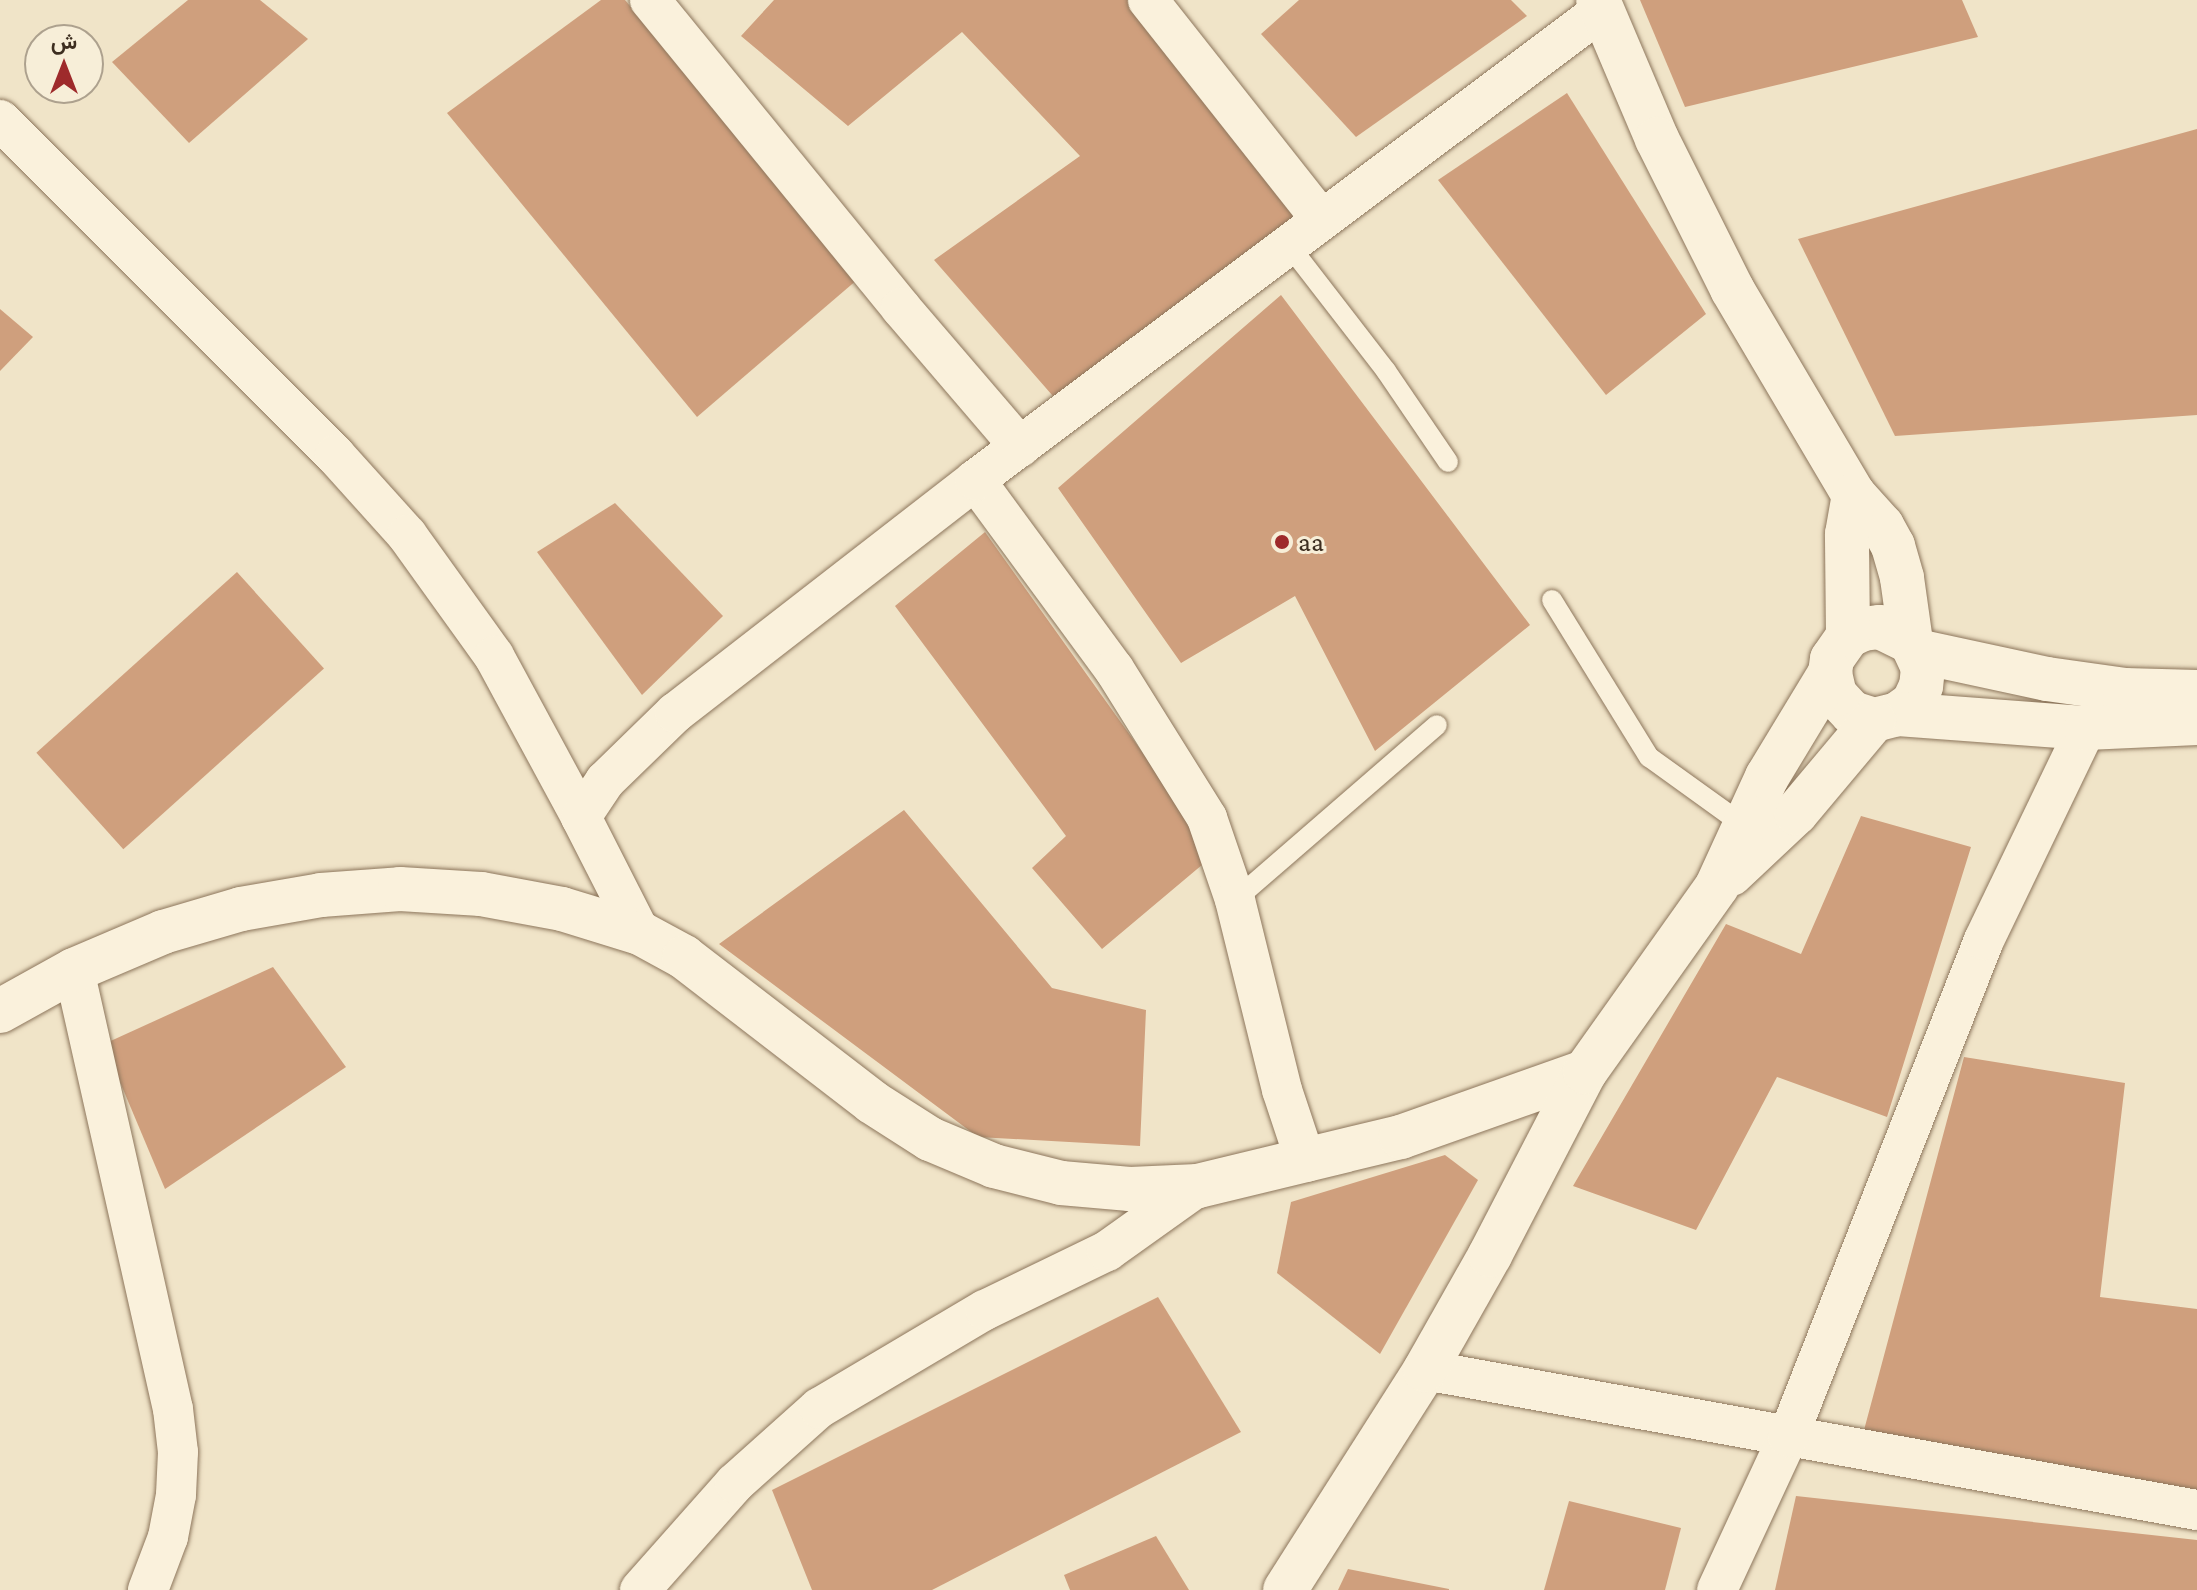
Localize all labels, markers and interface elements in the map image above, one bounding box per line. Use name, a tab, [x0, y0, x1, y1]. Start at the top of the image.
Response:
north arrow	[24, 24, 104, 104]
text: ش	[51, 29, 77, 54]
place label: aa	[1298, 525, 1324, 559]
marker: aa	[1273, 533, 1291, 551]

